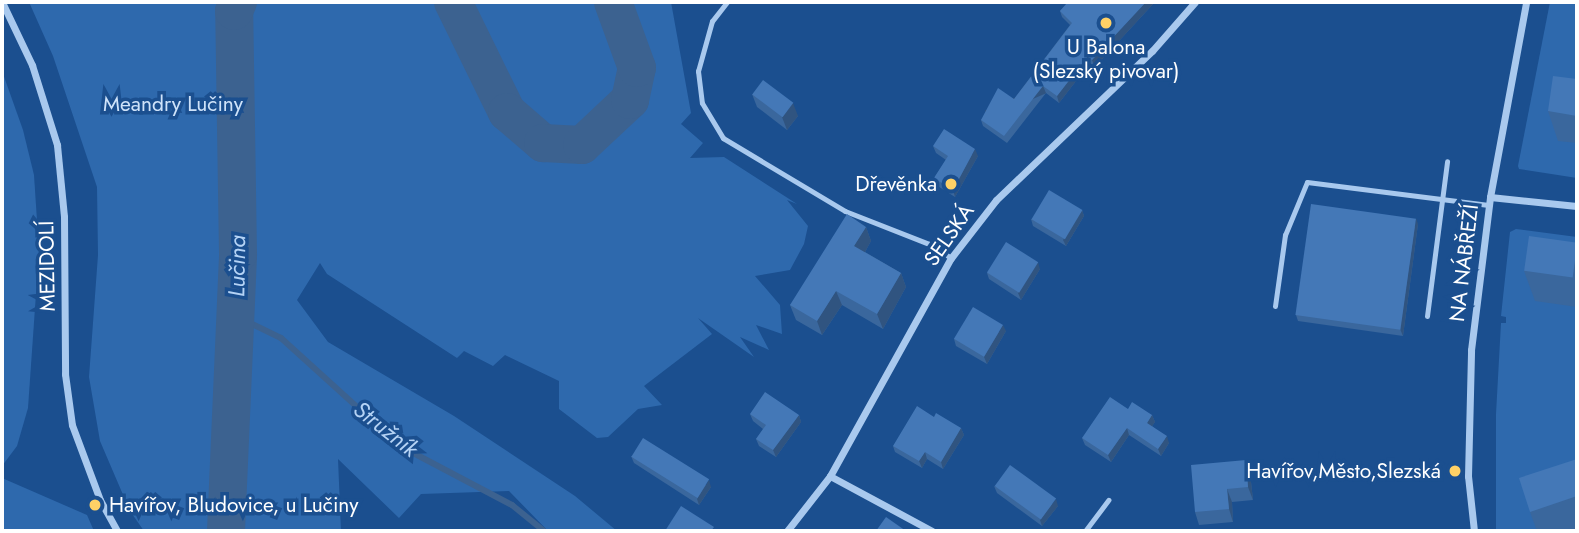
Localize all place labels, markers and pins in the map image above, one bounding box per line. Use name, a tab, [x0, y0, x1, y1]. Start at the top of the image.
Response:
marker: U Balona (Slezský pivovar)	[1098, 15, 1114, 31]
place label: U Balona (Slezský pivovar)	[1032, 34, 1180, 84]
place label: Dřevěnka	[855, 171, 937, 197]
marker: Dřevěnka	[943, 176, 959, 192]
place label: Havířov,Město,Slezská	[1246, 458, 1441, 484]
marker: Havířov,Město,Slezská	[1447, 463, 1463, 479]
place label: Havířov, Bludovice, u Lučiny	[109, 492, 359, 518]
marker: Havířov, Bludovice, u Lučiny	[87, 497, 103, 513]

